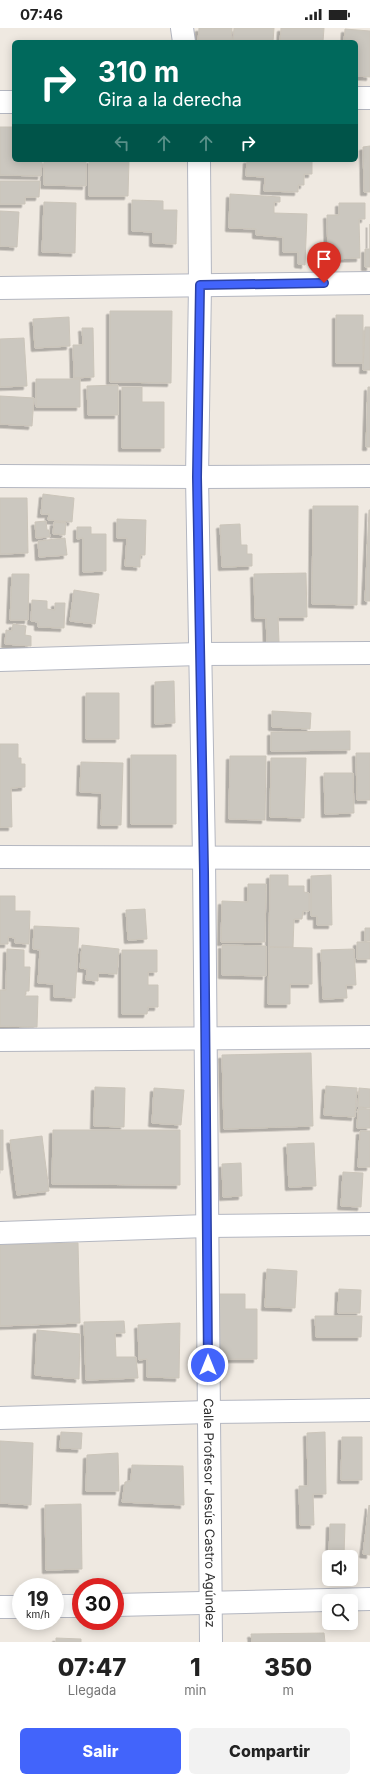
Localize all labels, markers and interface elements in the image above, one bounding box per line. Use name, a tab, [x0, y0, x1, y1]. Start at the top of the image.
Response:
text: 07:46	[20, 5, 63, 24]
text: 310 m	[98, 55, 179, 89]
icon: right	[32, 56, 84, 108]
text: Gira a la derecha	[98, 89, 242, 110]
icon: left	[111, 132, 133, 154]
icon: ahead	[153, 132, 175, 154]
icon: ahead	[195, 132, 217, 154]
icon: right	[237, 132, 259, 154]
pin	[307, 242, 341, 283]
icon: arrive	[313, 248, 335, 270]
position arrow	[187, 1344, 229, 1386]
street label: Calle Profesor Jesús Castro Agúndez	[201, 1398, 219, 1628]
map controls	[322, 1550, 358, 1630]
button: sound	[322, 1550, 358, 1586]
speed limit sign: 30	[72, 1578, 124, 1630]
text: 19	[27, 1587, 49, 1611]
button: search	[322, 1594, 358, 1630]
text: km/h	[26, 1608, 50, 1620]
text: 07:47	[58, 1653, 126, 1682]
text: 1	[190, 1653, 201, 1682]
text: 350	[264, 1653, 312, 1682]
text: Llegada	[68, 1682, 116, 1698]
text: min	[184, 1682, 206, 1698]
text: m	[282, 1682, 294, 1698]
button: Salir	[20, 1728, 181, 1774]
button: Compartir	[189, 1728, 350, 1774]

